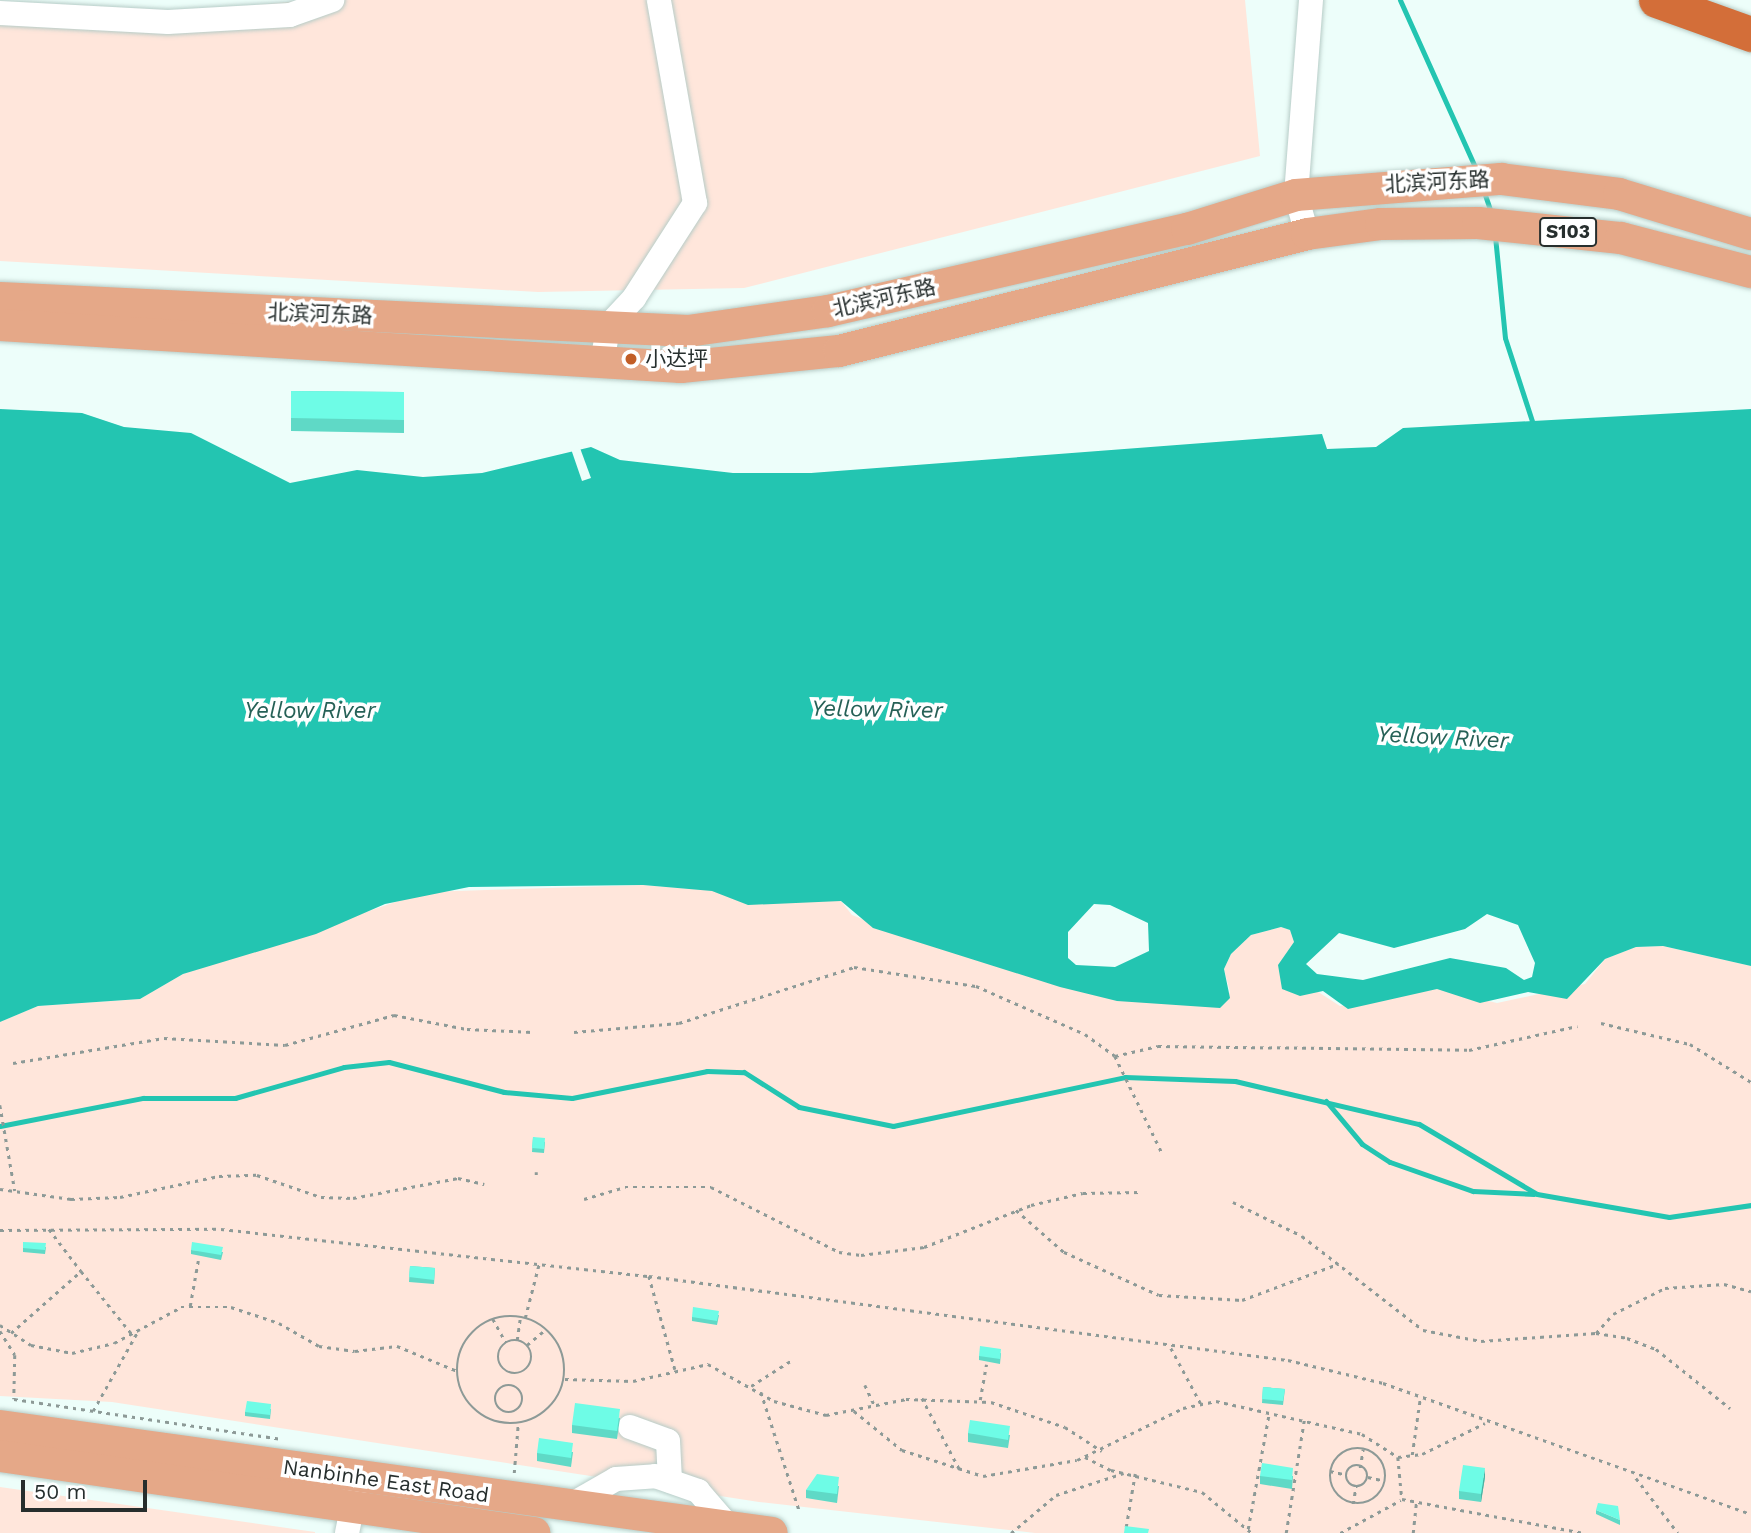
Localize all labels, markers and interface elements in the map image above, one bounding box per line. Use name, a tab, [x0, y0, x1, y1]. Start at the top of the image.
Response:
street label: 北滨河东路	[1384, 167, 1490, 197]
road number: S103	[1538, 216, 1598, 248]
street label: 北滨河东路	[830, 274, 938, 322]
street label: 北滨河东路	[267, 300, 373, 328]
place label: 小达坪	[645, 346, 708, 372]
marker: 小达坪	[623, 351, 639, 367]
water label: Yellow River	[811, 695, 943, 725]
water label: Yellow River	[244, 697, 376, 725]
water label: Yellow River	[1376, 721, 1510, 755]
street label: Nanbinhe East Road	[281, 1454, 491, 1508]
scale bar	[24, 1466, 150, 1510]
text: 50 m	[34, 1479, 86, 1504]

